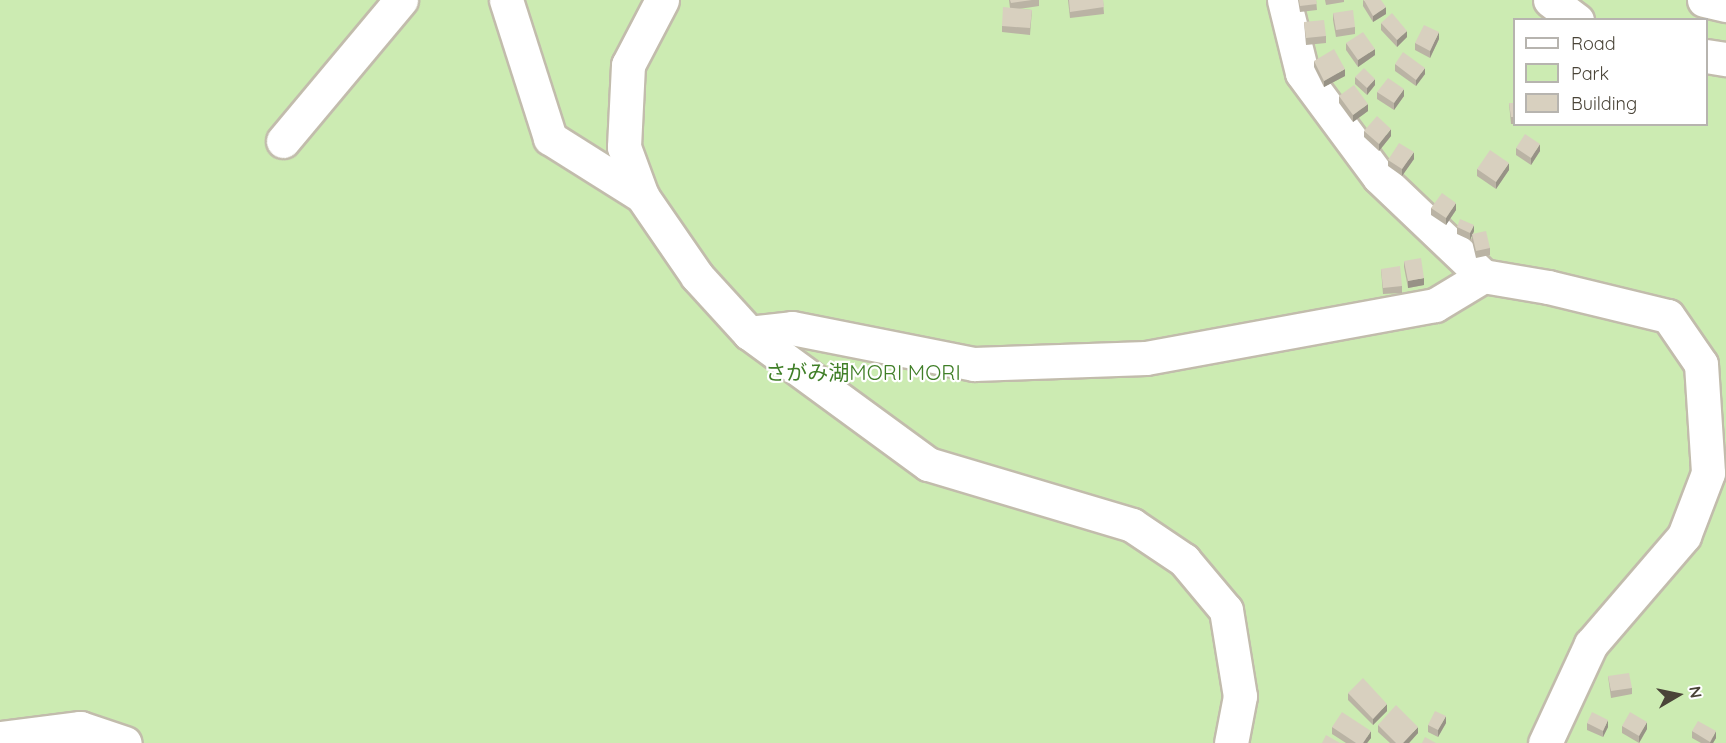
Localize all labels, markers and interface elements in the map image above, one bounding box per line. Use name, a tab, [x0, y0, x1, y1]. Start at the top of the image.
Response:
legend	[1513, 18, 1708, 126]
text: Road	[1571, 32, 1616, 55]
text: Park	[1571, 62, 1609, 85]
text: Building	[1571, 92, 1637, 115]
park label: さがみ湖MORI MORI	[765, 359, 961, 385]
north arrow	[1648, 665, 1708, 725]
text: N	[1685, 685, 1707, 700]

